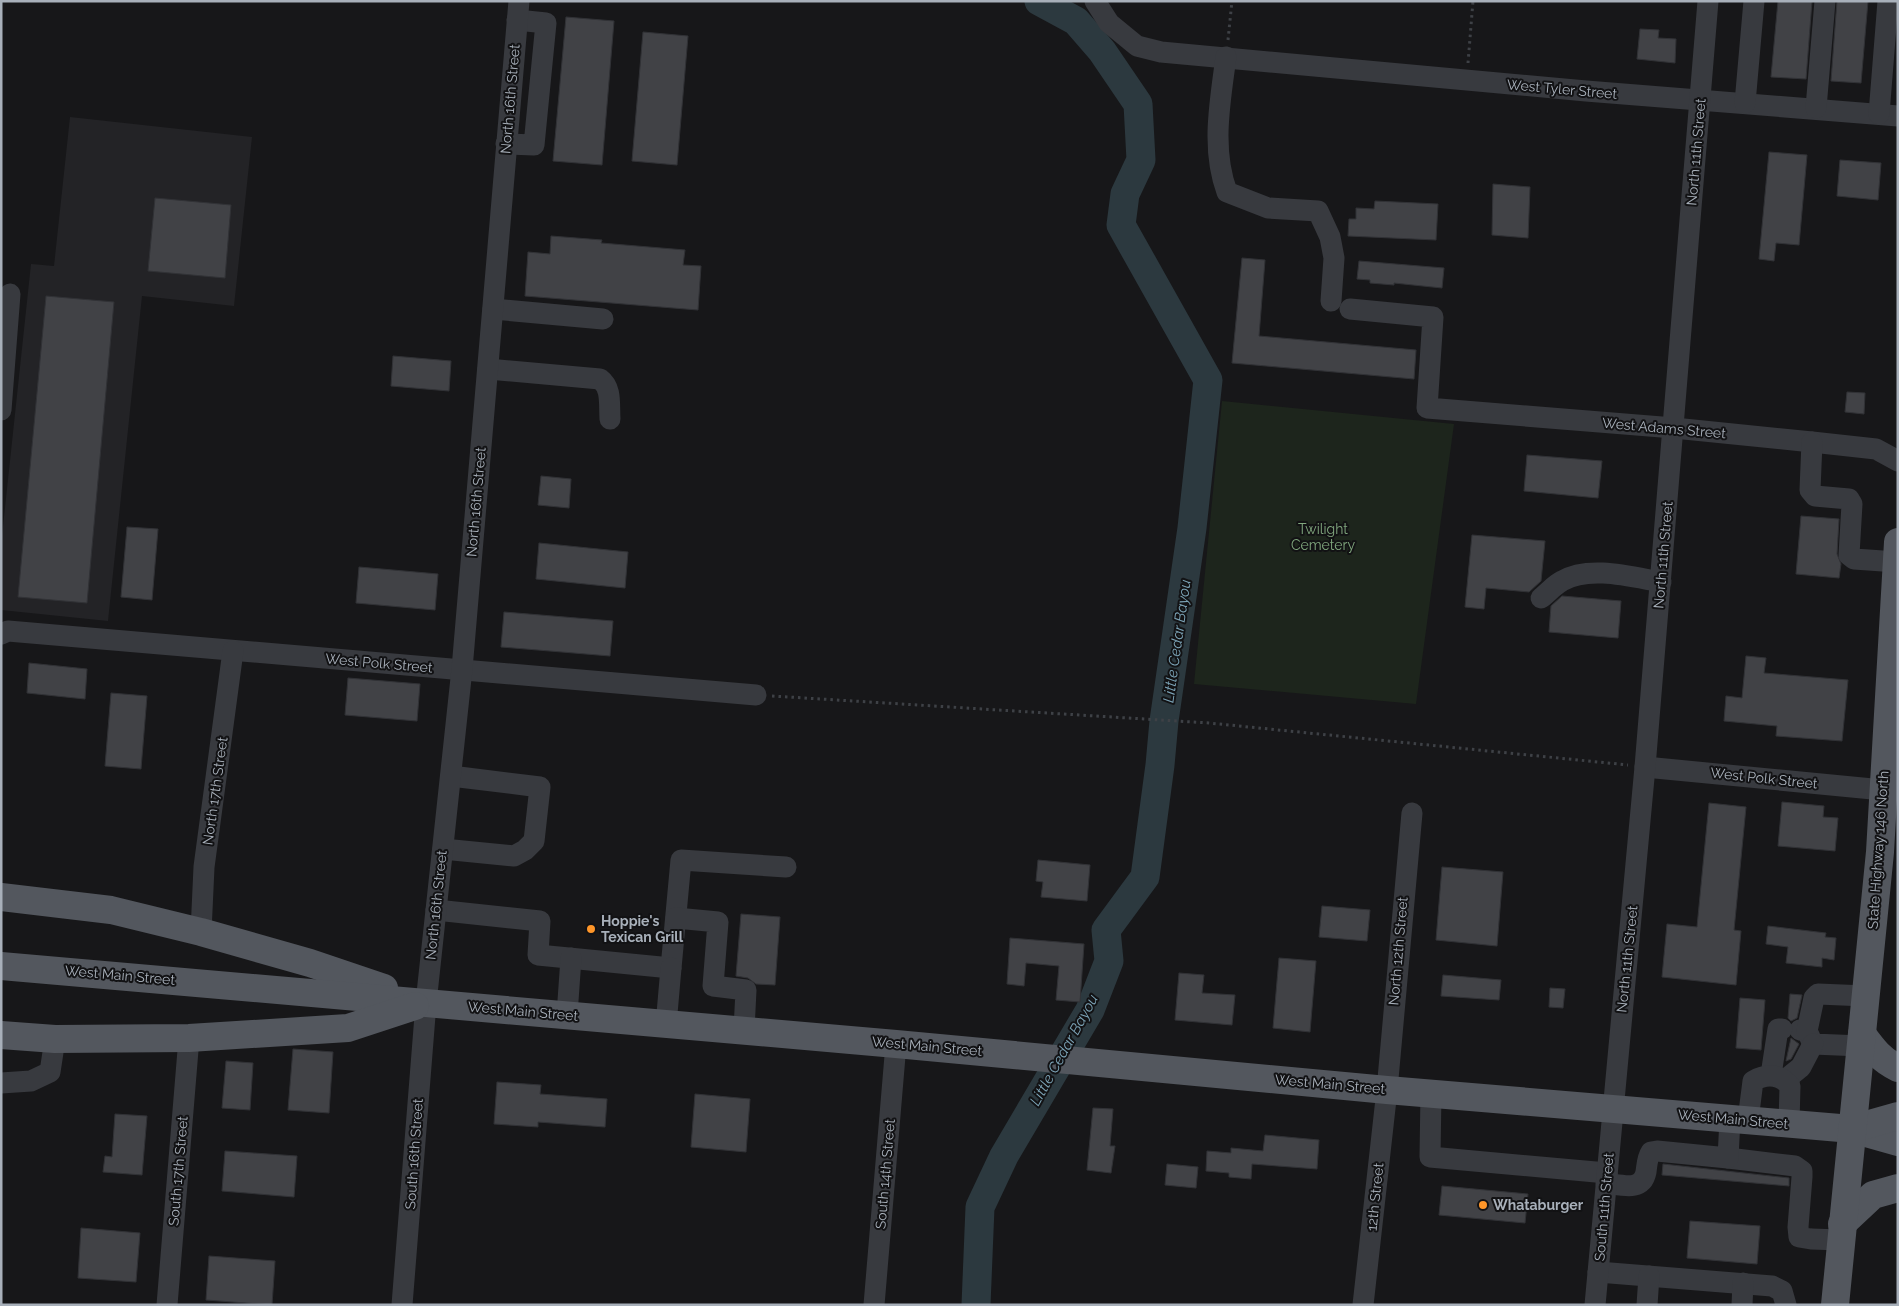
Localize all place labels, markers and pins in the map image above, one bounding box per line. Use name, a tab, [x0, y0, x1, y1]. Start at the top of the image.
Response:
place label: Hoppie's Texican Grill	[601, 913, 684, 945]
marker: Hoppie's Texican Grill	[585, 923, 597, 935]
place label: Whataburger	[1493, 1197, 1584, 1213]
marker: Whataburger	[1477, 1199, 1489, 1211]

